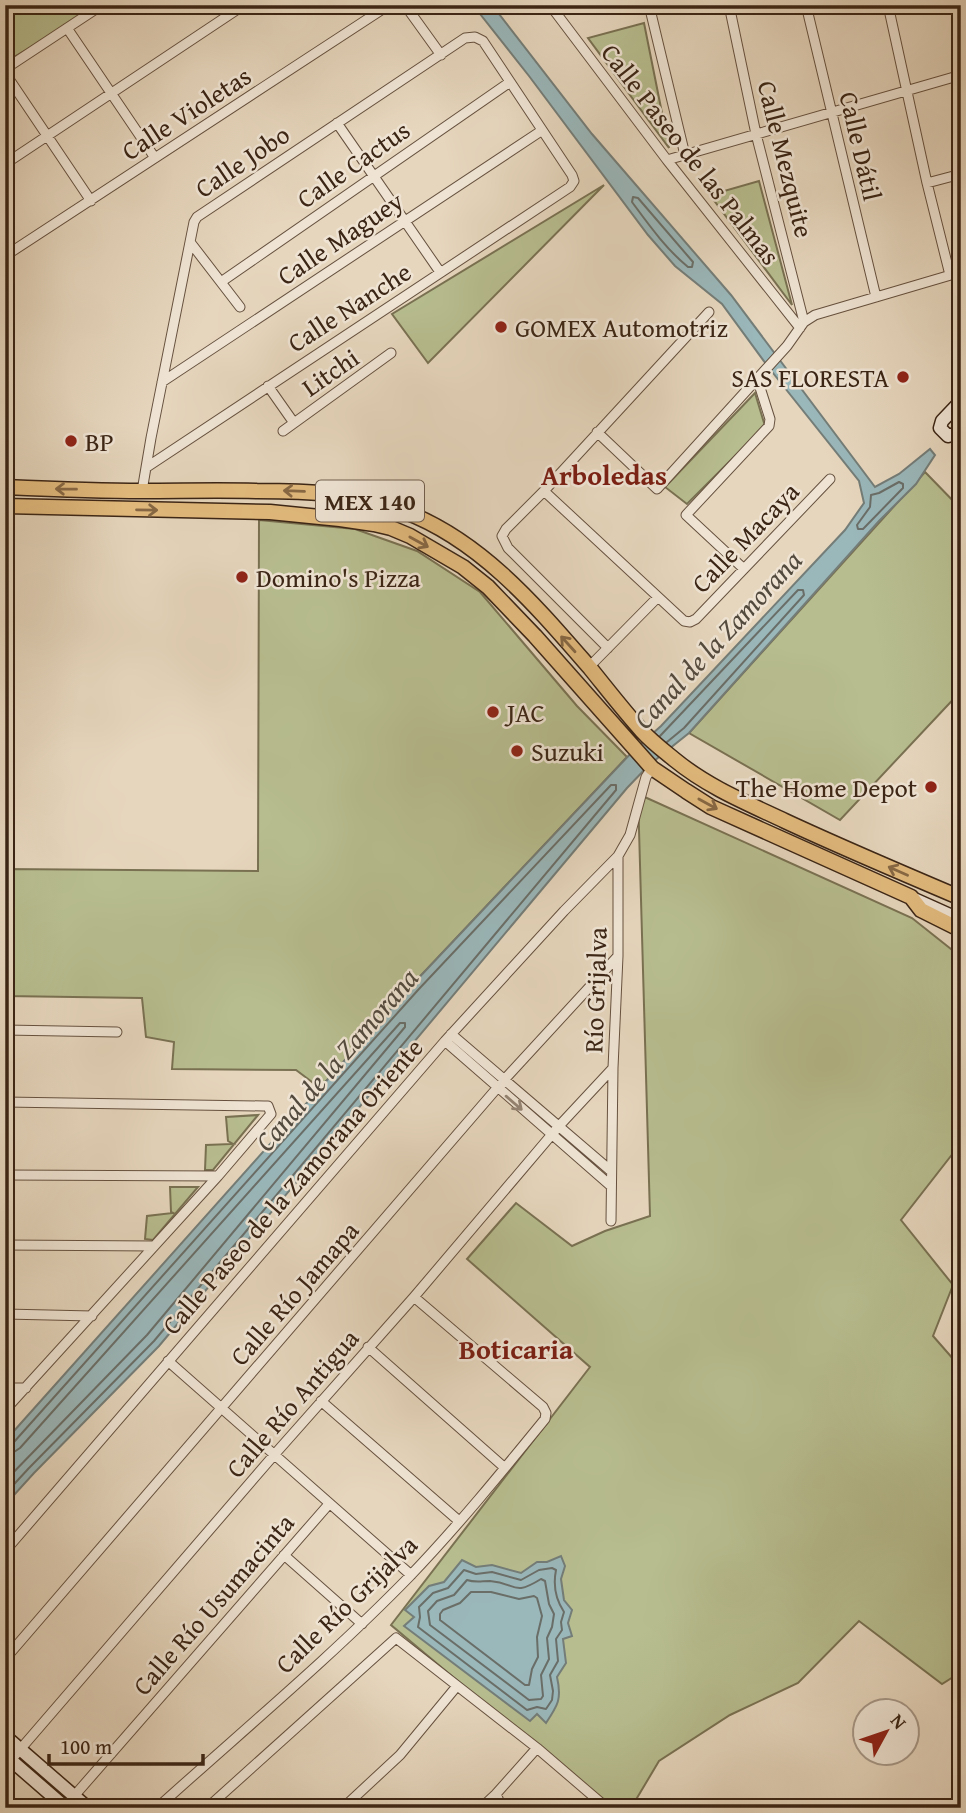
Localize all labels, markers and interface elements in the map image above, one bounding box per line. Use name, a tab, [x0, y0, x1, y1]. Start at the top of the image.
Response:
street label: Calle Paseo de las Palmas	[592, 35, 790, 273]
street label: Calle Violetas	[113, 56, 259, 170]
street label: Calle Mezquite	[748, 77, 824, 241]
street label: Calle Dátil	[830, 88, 892, 204]
street label: Calle Cactus	[288, 111, 418, 217]
street label: Calle Jobo	[187, 115, 297, 207]
street label: Calle Maguey	[269, 181, 411, 295]
street label: Calle Nanche	[279, 252, 419, 362]
place label: GOMEX Automotriz	[515, 308, 728, 347]
marker: GOMEX Automotriz	[493, 319, 509, 335]
street label: Litchi	[293, 338, 367, 406]
place label: SAS FLORESTA	[731, 358, 889, 397]
marker: SAS FLORESTA	[895, 369, 911, 385]
place label: BP	[85, 422, 114, 461]
marker: BP	[63, 433, 79, 449]
district label: Arboledas	[541, 454, 667, 495]
street label: Calle Macaya	[682, 472, 809, 601]
road number: MEX 140	[316, 480, 424, 522]
one-way arrow	[55, 482, 78, 496]
one-way arrow	[283, 485, 306, 498]
one-way arrow	[135, 503, 158, 516]
one-way arrow	[408, 535, 429, 549]
water label: Canal de la Zamorana	[623, 540, 811, 738]
place label: Domino's Pizza	[256, 558, 421, 597]
marker: Domino's Pizza	[234, 569, 250, 585]
one-way arrow	[559, 636, 576, 653]
place label: JAC	[504, 693, 545, 732]
marker: JAC	[485, 704, 501, 720]
place label: Suzuki	[531, 732, 604, 771]
marker: Suzuki	[509, 743, 525, 759]
place label: The Home Depot	[736, 768, 917, 807]
marker: The Home Depot	[923, 779, 939, 795]
one-way arrow	[697, 798, 718, 811]
one-way arrow	[888, 864, 909, 877]
street label: Río Grijalva	[573, 926, 617, 1054]
water label: Canal de la Zamorana	[245, 958, 427, 1160]
street label: Calle Paseo de la Zamorana Oriente	[152, 1029, 432, 1343]
one-way arrow	[505, 1095, 523, 1111]
street label: Calle Río Jamapa	[220, 1212, 368, 1374]
street label: Calle Río Antigua	[216, 1319, 368, 1486]
district label: Boticaria	[459, 1328, 574, 1369]
street label: Calle Río Usumacinta	[123, 1504, 304, 1704]
street label: Calle Río Grijalva	[266, 1525, 427, 1682]
north arrow	[850, 1698, 920, 1768]
text: N	[884, 1707, 914, 1735]
scale bar	[49, 1722, 203, 1766]
text: 100 m	[60, 1731, 112, 1762]

